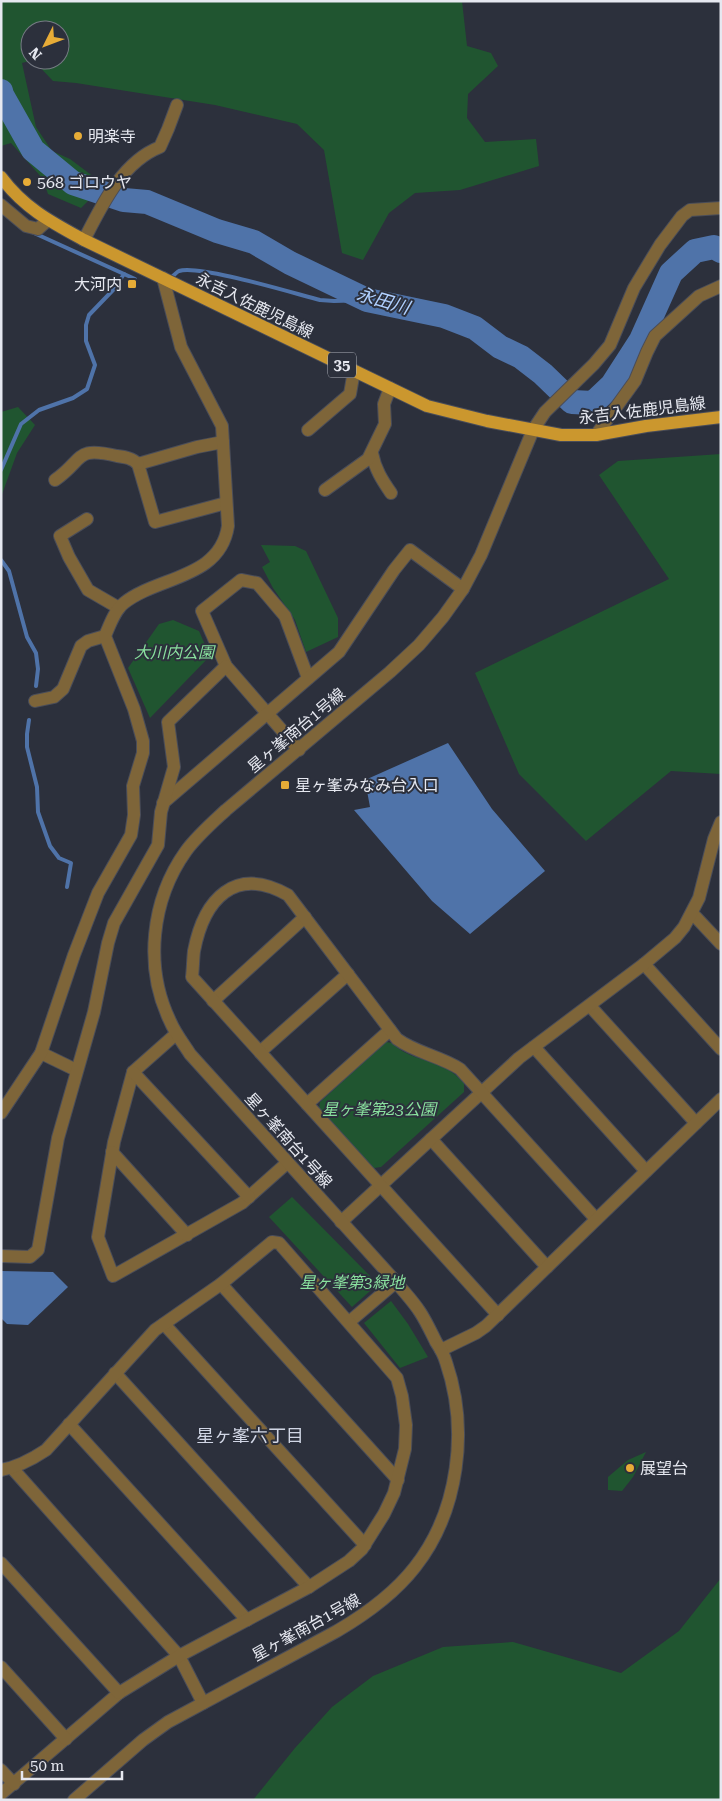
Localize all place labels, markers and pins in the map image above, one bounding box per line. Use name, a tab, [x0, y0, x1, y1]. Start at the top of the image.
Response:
place label: 明楽寺	[88, 127, 136, 146]
marker: 明楽寺	[72, 130, 84, 142]
place label: 568 ゴロウヤ	[37, 173, 132, 192]
marker: 568 ゴロウヤ	[21, 176, 33, 188]
place label: 大河内	[74, 275, 122, 294]
marker: 大河内	[126, 278, 138, 290]
place label: 星ヶ峯みなみ台入口	[295, 776, 439, 795]
marker: 星ヶ峯みなみ台入口	[279, 779, 291, 791]
place label: 展望台	[640, 1459, 688, 1478]
marker: 展望台	[624, 1462, 636, 1474]

